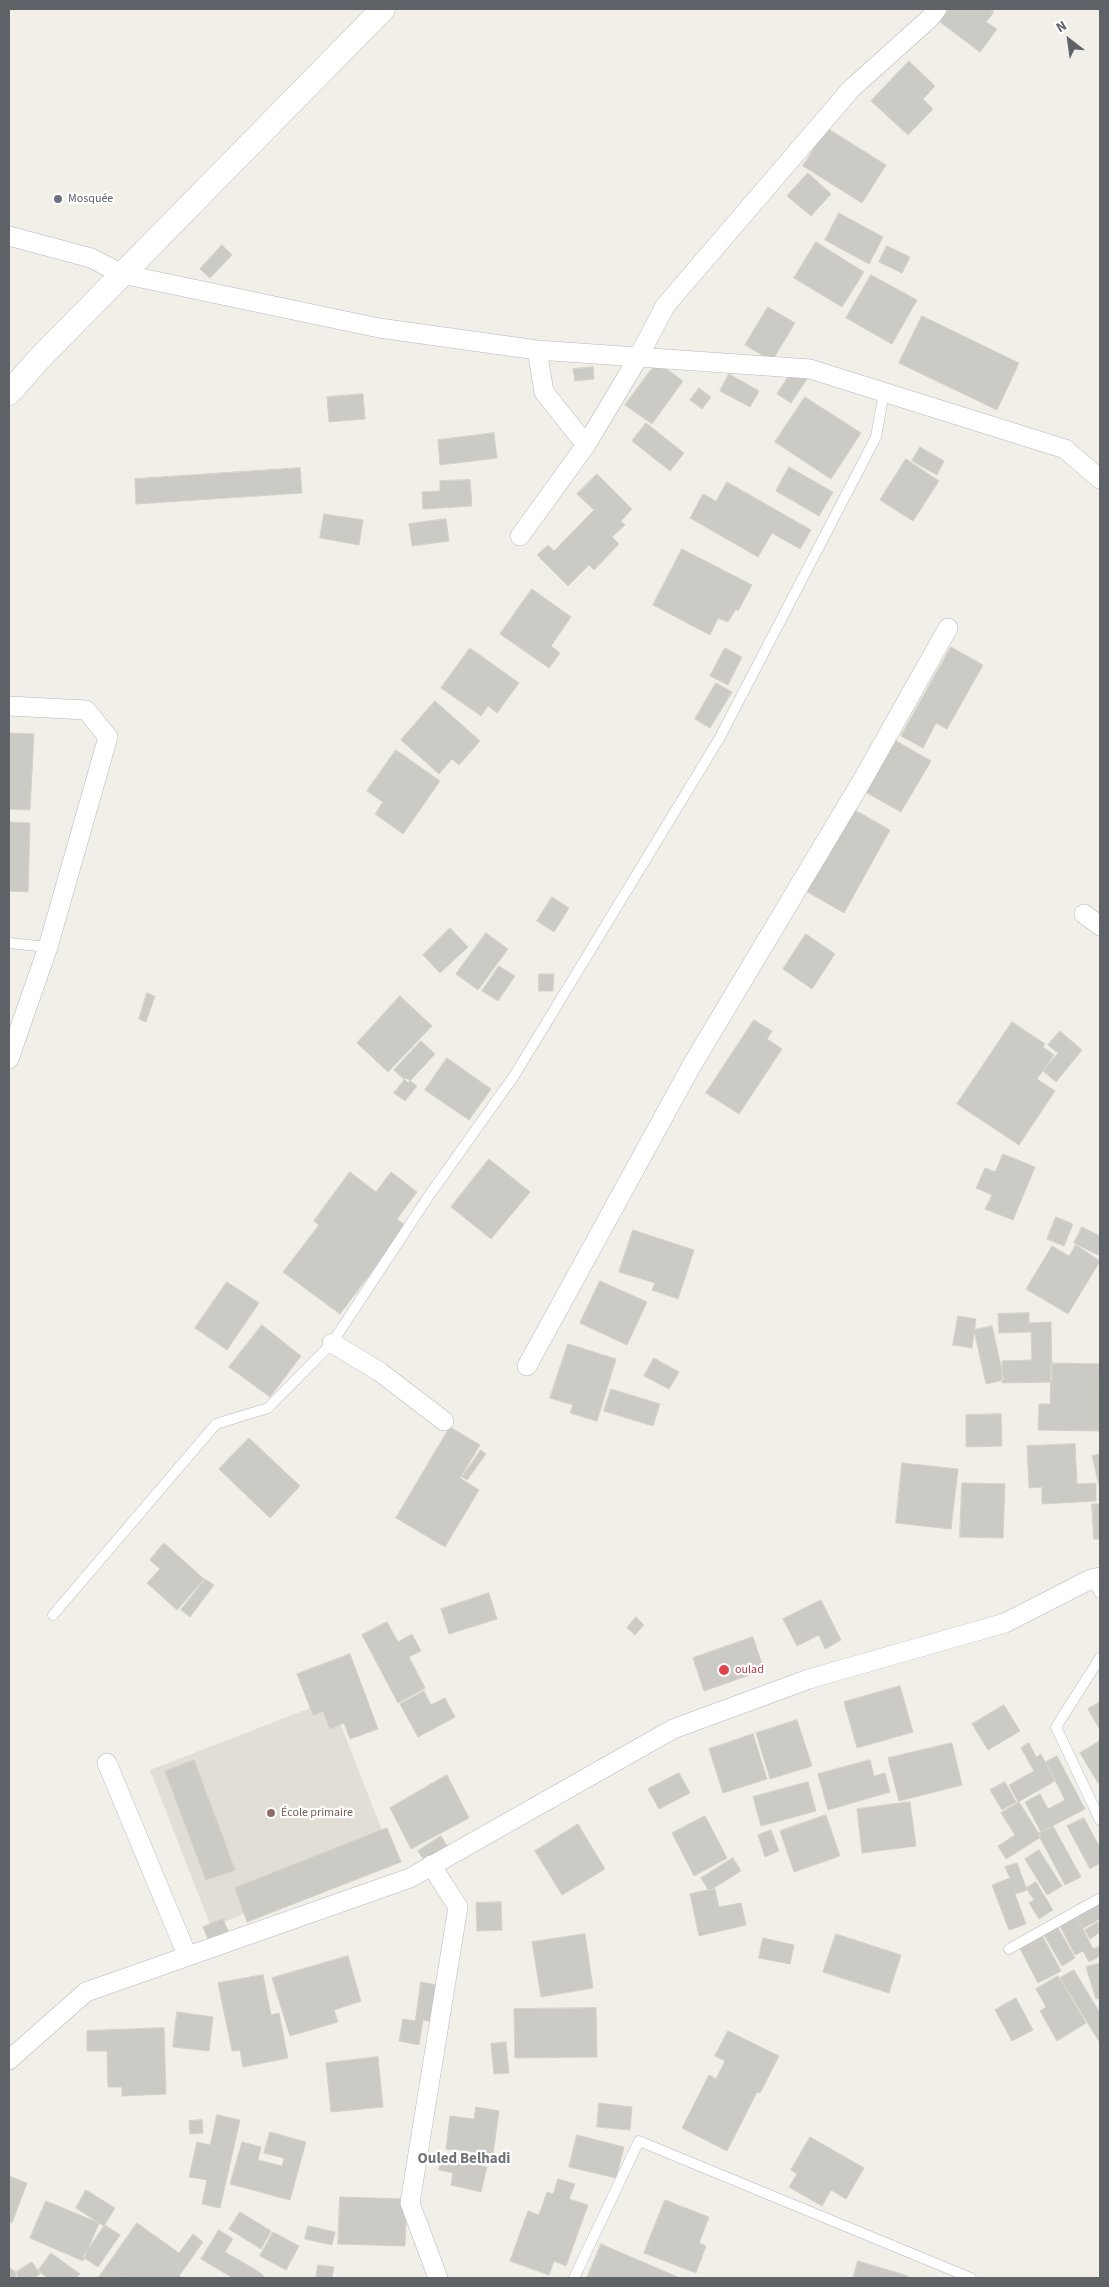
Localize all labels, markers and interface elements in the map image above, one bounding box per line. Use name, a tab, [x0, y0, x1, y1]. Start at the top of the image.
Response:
north arrow	[1044, 15, 1094, 65]
text: N	[1052, 16, 1071, 38]
place label: Mosquée	[68, 192, 113, 206]
marker: Mosquée	[52, 193, 64, 205]
marker: oulad	[717, 1663, 731, 1677]
place label: oulad	[735, 1663, 764, 1677]
place label: École primaire	[281, 1806, 353, 1820]
marker: École primaire	[265, 1807, 277, 1819]
district label: Ouled Belhadi	[418, 2151, 510, 2169]

